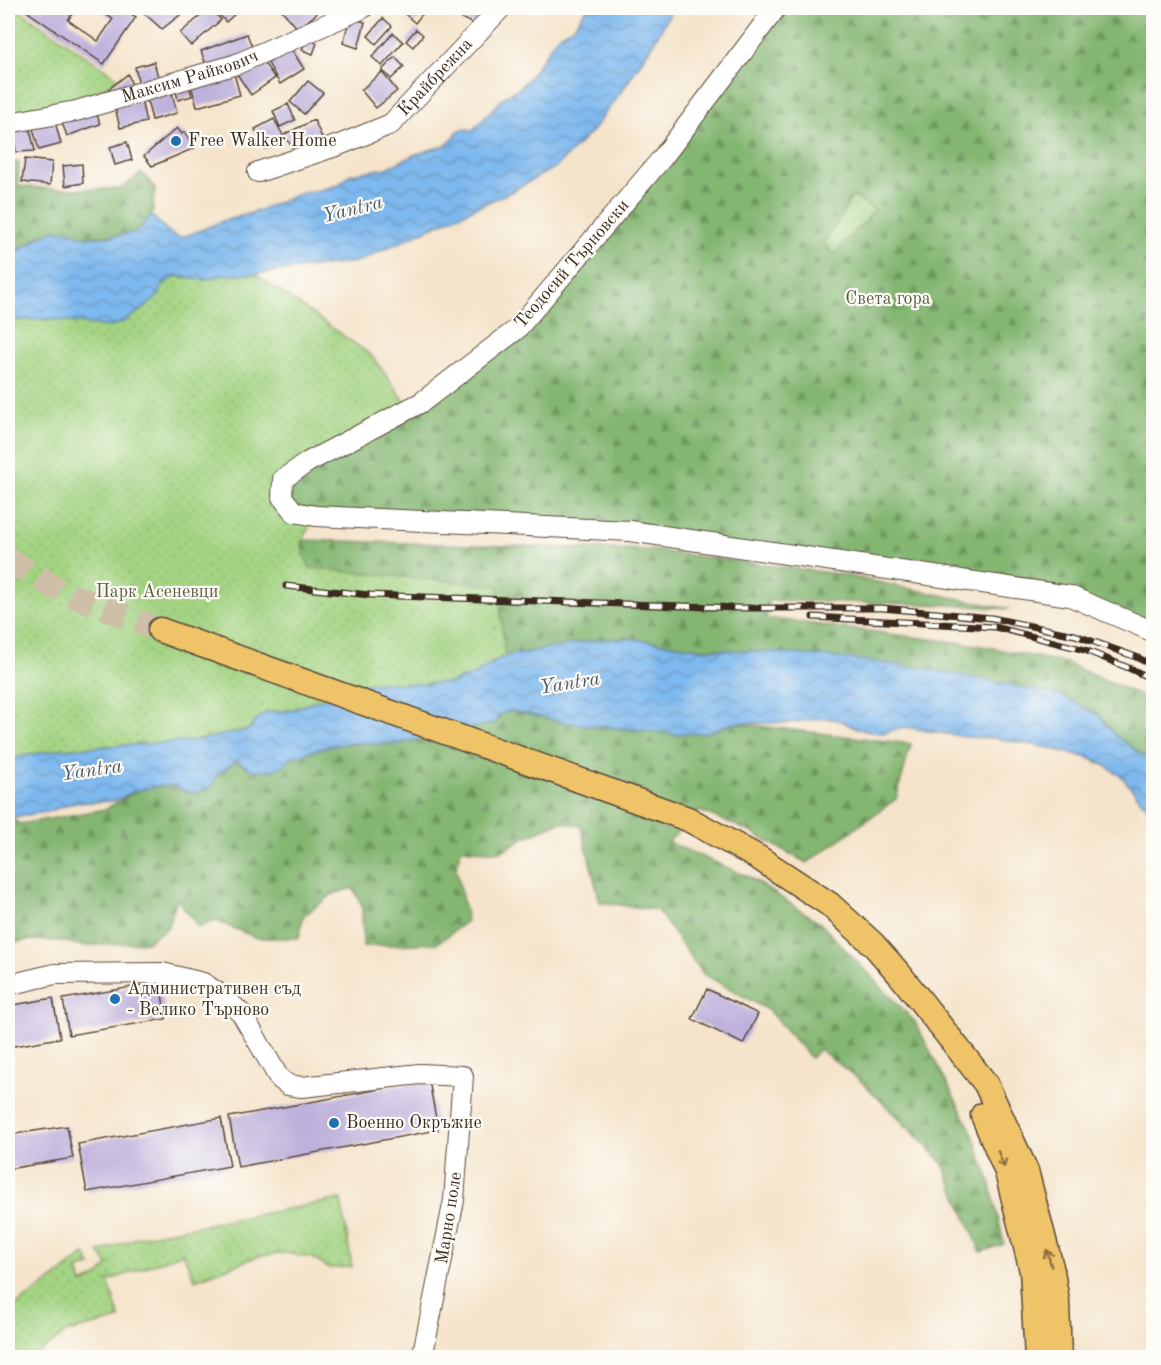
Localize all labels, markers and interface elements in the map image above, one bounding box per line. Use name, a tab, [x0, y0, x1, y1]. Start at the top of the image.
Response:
street label: Крайбрежна	[395, 35, 476, 119]
street label: Максим Райкович	[119, 47, 261, 106]
place label: Free Walker Home	[188, 132, 336, 150]
marker: Free Walker Home	[169, 134, 183, 148]
water label: Yantra	[321, 193, 385, 227]
street label: Теодосий Търновски	[511, 196, 633, 332]
park label: Света гора	[845, 290, 931, 308]
park label: Парк Асеневци	[96, 583, 218, 601]
water label: Yantra	[538, 669, 602, 699]
water label: Yantra	[60, 757, 124, 785]
place label: Административен съд - Велико Търново	[127, 980, 301, 1019]
marker: Административен съд - Велико Търново	[108, 992, 122, 1006]
place label: Военно Окръжие	[346, 1114, 482, 1132]
marker: Военно Окръжие	[327, 1116, 341, 1130]
one-way arrow	[996, 1149, 1007, 1167]
street label: Марно поле	[433, 1171, 465, 1265]
one-way arrow	[1043, 1249, 1054, 1268]

